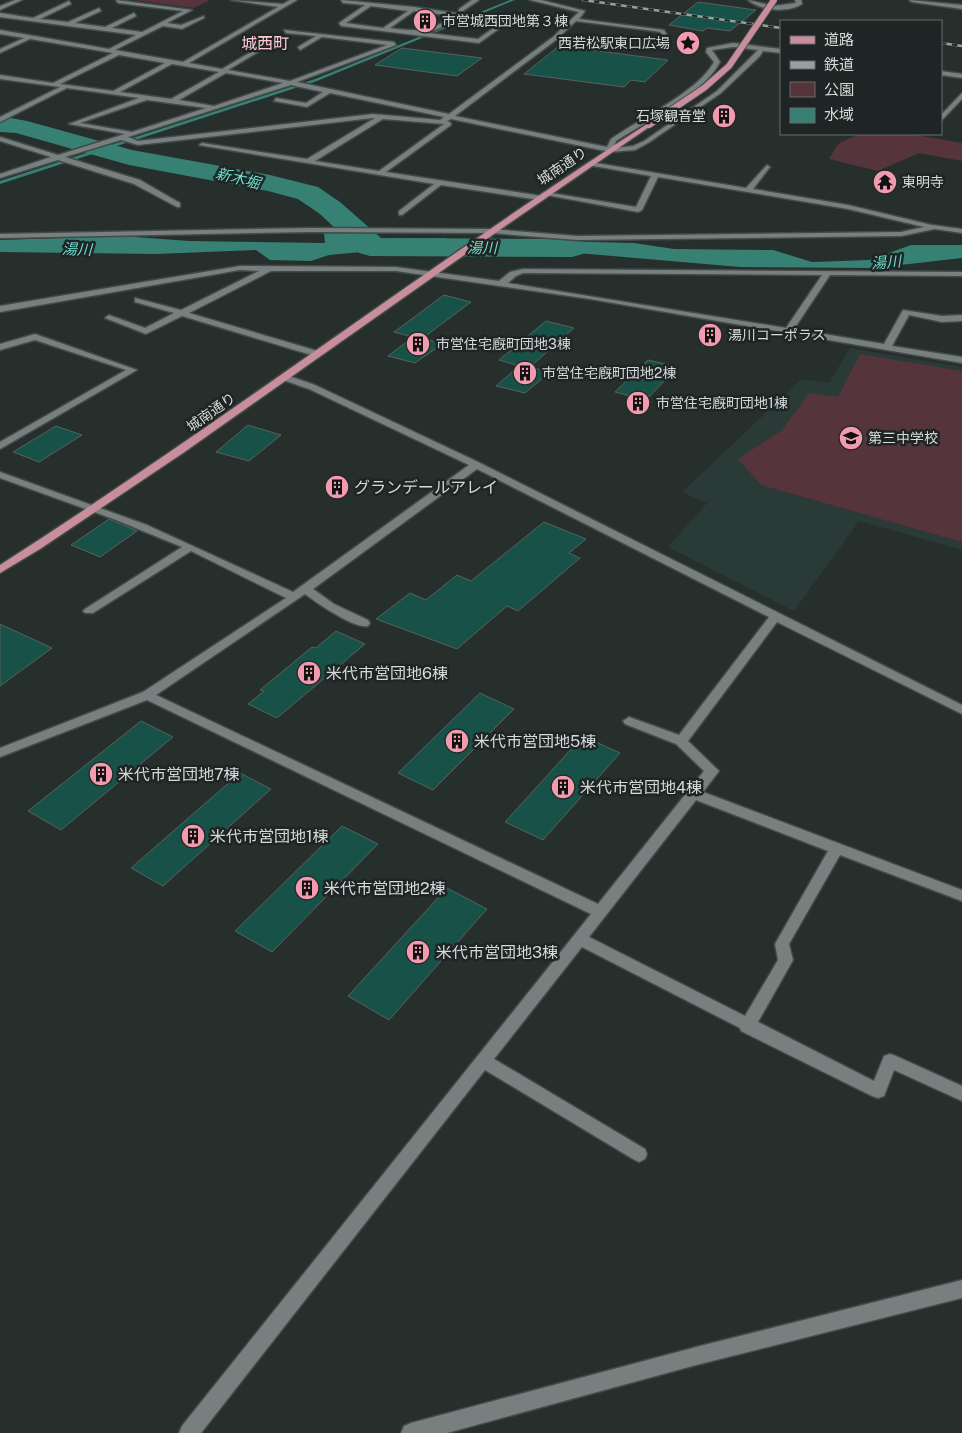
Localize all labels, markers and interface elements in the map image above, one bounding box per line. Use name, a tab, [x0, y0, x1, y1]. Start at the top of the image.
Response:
building icon: 市営城西団地第３棟	[412, 8, 438, 34]
place label: 市営城西団地第３棟	[442, 13, 568, 29]
legend	[780, 20, 942, 135]
place icon: 西若松駅東口広場	[675, 30, 701, 56]
text: 道路	[824, 31, 854, 48]
district label: 城西町	[241, 34, 289, 53]
place label: 西若松駅東口広場	[558, 35, 670, 51]
text: 鉄道	[824, 56, 854, 73]
text: 公園	[824, 81, 854, 98]
building icon: 石塚観音堂	[711, 103, 737, 129]
text: 水域	[824, 106, 854, 123]
place label: 石塚観音堂	[636, 108, 706, 124]
street label: 城南通り	[534, 144, 590, 188]
water label: 新木堀	[214, 164, 264, 192]
temple icon: 東明寺	[872, 169, 898, 195]
place label: 東明寺	[902, 174, 944, 190]
water label: 湯川	[467, 239, 499, 256]
water label: 湯川	[62, 240, 94, 258]
water label: 湯川	[870, 252, 904, 272]
building icon: 湯川コーポラス	[697, 322, 723, 348]
place label: 湯川コーポラス	[728, 327, 826, 343]
building icon: 市営住宅廐町団地3棟	[405, 331, 431, 357]
place label: 市営住宅廐町団地3棟	[436, 336, 571, 352]
building icon: 市営住宅廐町団地2棟	[512, 360, 538, 386]
place label: 市営住宅廐町団地2棟	[542, 365, 676, 381]
street label: 城南通り	[183, 389, 239, 435]
building icon: 市営住宅廐町団地1棟	[625, 390, 651, 416]
place label: 市営住宅廐町団地1棟	[656, 395, 788, 411]
school or university icon: 第三中学校	[838, 425, 864, 451]
place label: 第三中学校	[868, 430, 938, 446]
building icon: グランデールアレイ	[324, 474, 350, 500]
place label: グランデールアレイ	[354, 478, 498, 497]
building icon: 米代市営団地6棟	[296, 660, 322, 686]
place label: 米代市営団地6棟	[326, 664, 448, 683]
building icon: 米代市営団地5棟	[444, 728, 470, 754]
place label: 米代市営団地5棟	[474, 732, 596, 751]
building icon: 米代市営団地7棟	[88, 761, 114, 787]
place label: 米代市営団地7棟	[118, 765, 240, 784]
building icon: 米代市営団地4棟	[550, 774, 576, 800]
place label: 米代市営団地4棟	[580, 778, 702, 797]
building icon: 米代市営団地1棟	[180, 823, 206, 849]
place label: 米代市営団地1棟	[210, 827, 329, 846]
building icon: 米代市営団地2棟	[294, 875, 320, 901]
place label: 米代市営団地2棟	[324, 879, 446, 898]
building icon: 米代市営団地3棟	[405, 939, 431, 965]
place label: 米代市営団地3棟	[436, 943, 558, 962]

